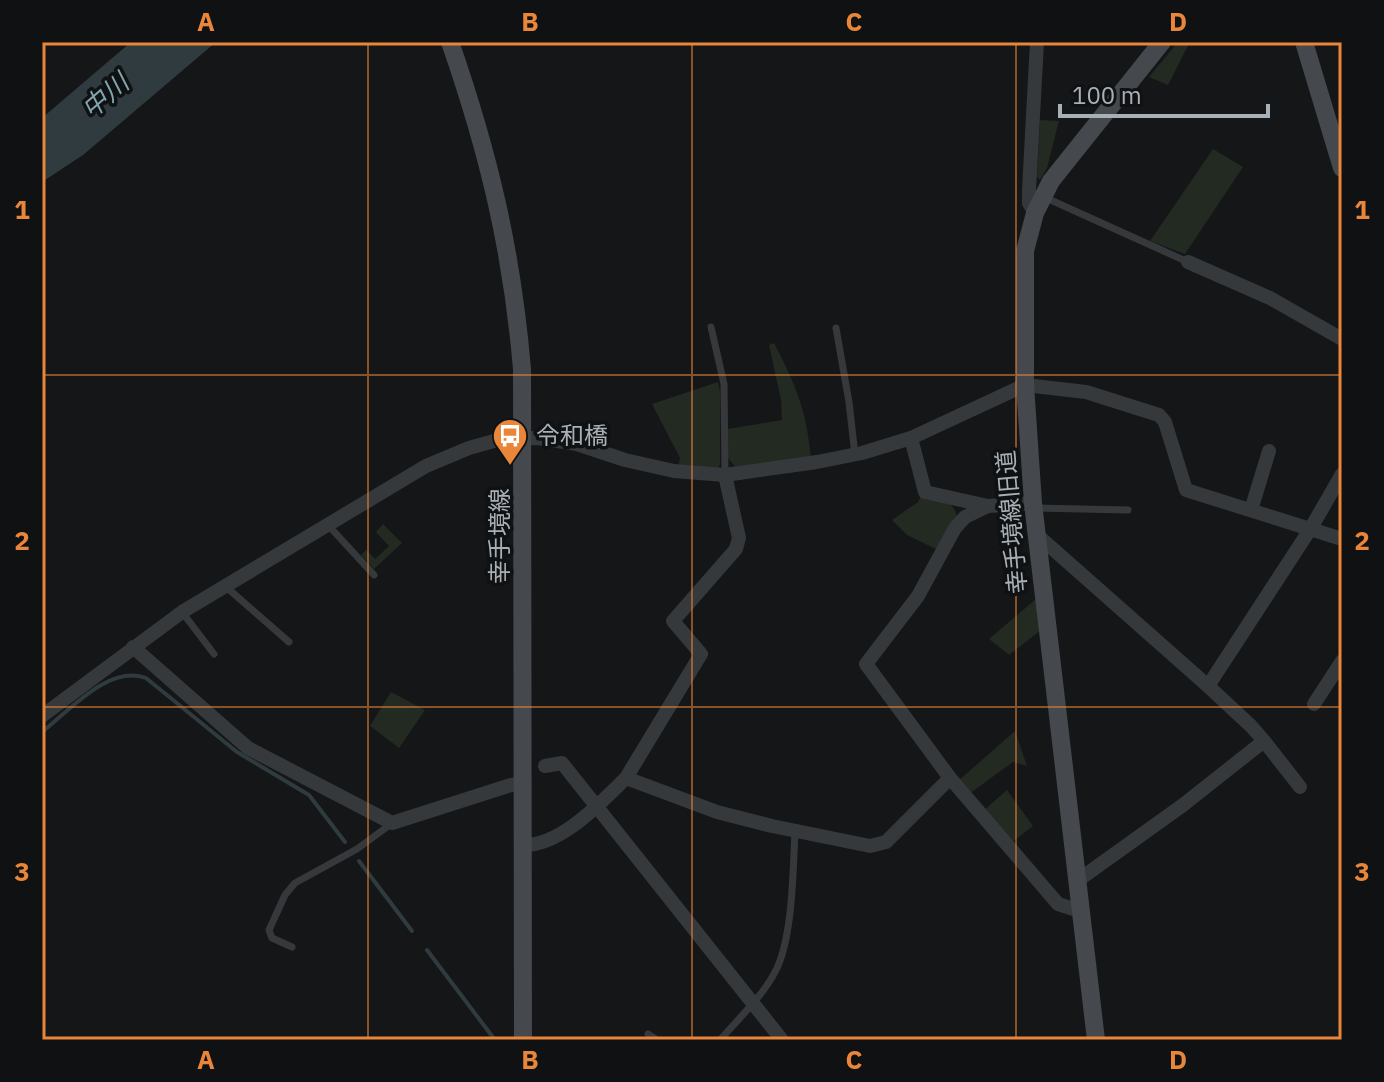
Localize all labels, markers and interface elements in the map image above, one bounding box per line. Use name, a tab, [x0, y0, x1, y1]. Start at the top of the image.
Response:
text: A	[197, 4, 215, 38]
text: B	[521, 4, 539, 38]
text: C	[846, 4, 863, 38]
text: D	[1169, 4, 1187, 38]
water label: 中川	[74, 63, 137, 125]
scale bar	[1060, 68, 1268, 118]
text: 100 m	[1072, 79, 1142, 111]
text: 1	[14, 192, 30, 226]
text: 1	[1354, 192, 1370, 226]
bus stop icon: 令和橋	[491, 417, 529, 467]
place label: 令和橋	[536, 419, 608, 451]
street label: 幸手境線旧道	[989, 449, 1033, 595]
street label: 幸手境線	[483, 488, 515, 584]
text: 2	[14, 523, 30, 557]
text: 2	[1354, 523, 1370, 557]
text: 3	[14, 854, 30, 888]
text: 3	[1354, 854, 1370, 888]
text: A	[197, 1042, 215, 1076]
text: B	[521, 1042, 539, 1076]
text: C	[846, 1042, 863, 1076]
text: D	[1169, 1042, 1187, 1076]

